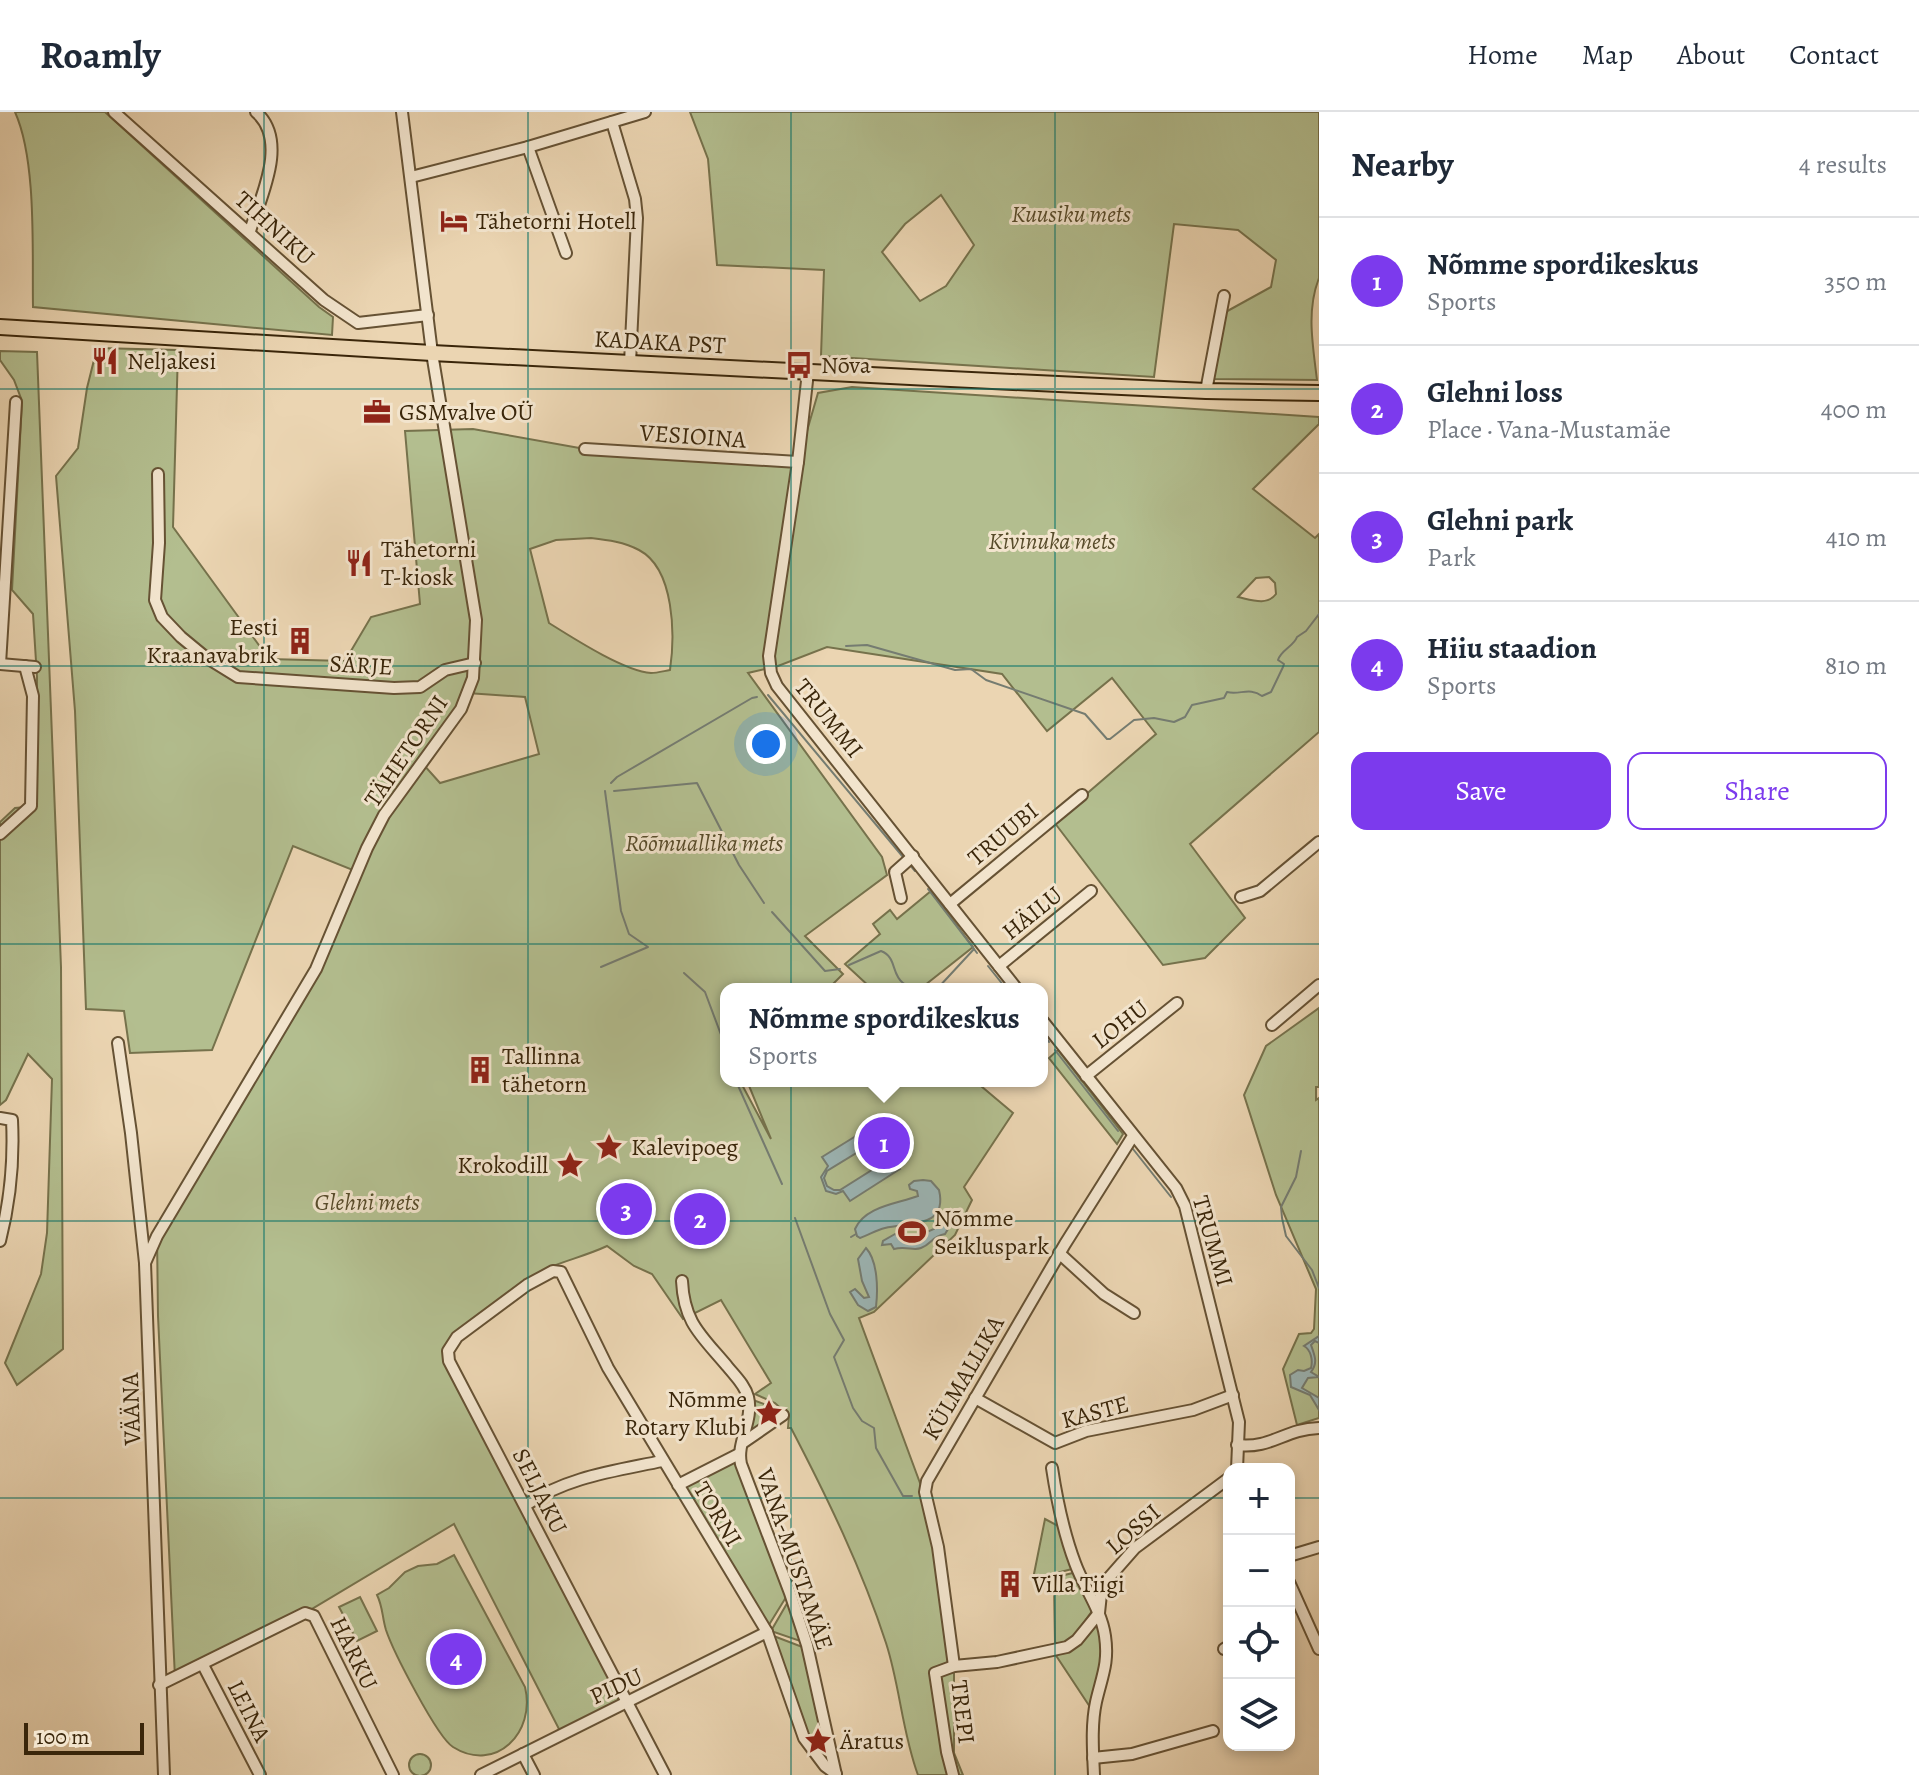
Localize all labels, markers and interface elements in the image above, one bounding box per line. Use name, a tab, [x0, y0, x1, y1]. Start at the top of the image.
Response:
text: Roamly	[40, 29, 161, 81]
text: Home	[1467, 36, 1538, 74]
text: Map	[1582, 36, 1633, 74]
text: About	[1677, 36, 1745, 74]
text: Contact	[1789, 36, 1879, 74]
text: Nearby	[1351, 141, 1454, 188]
text: 4 results	[1799, 147, 1887, 182]
street label: TIHNIKU	[228, 184, 322, 272]
park label: Kuusiku mets	[1011, 198, 1131, 230]
place label: Tähetorni Hotell	[476, 205, 636, 237]
hotel icon: Tähetorni Hotell	[439, 206, 469, 236]
text: Nõmme spordikeskus	[1427, 244, 1699, 284]
text: 1	[1372, 264, 1382, 299]
text: 350 m	[1824, 264, 1887, 299]
text: Sports	[1427, 284, 1496, 319]
street label: KADAKA PST	[593, 323, 727, 361]
place label: Neljakesi	[127, 345, 216, 377]
restaurant icon: Neljakesi	[90, 346, 120, 376]
place label: Nõva	[821, 349, 872, 381]
bus stop icon: Nõva	[784, 350, 814, 380]
text: Glehni loss	[1427, 372, 1563, 412]
text: 2	[1371, 392, 1383, 427]
text: 400 m	[1821, 392, 1887, 427]
place label: GSMvalve OÜ	[399, 396, 534, 428]
office icon: GSMvalve OÜ	[362, 397, 392, 427]
text: Place · Vana-Mustamäe	[1427, 412, 1671, 447]
street label: VESIOINA	[638, 416, 748, 456]
text: Glehni park	[1427, 500, 1573, 540]
text: 3	[1371, 520, 1383, 555]
text: 410 m	[1826, 520, 1887, 555]
park label: Kivinuka mets	[988, 525, 1116, 557]
place label: Tähetorni T-kiosk	[381, 533, 477, 593]
text: Park	[1427, 540, 1476, 575]
restaurant icon: Tähetorni T-kiosk	[344, 548, 374, 578]
place label: Eesti Kraanavabrik	[146, 611, 278, 671]
building icon: Eesti Kraanavabrik	[285, 626, 315, 656]
text: Hiiu staadion	[1427, 628, 1597, 668]
street label: SÄRJE	[329, 647, 393, 683]
text: 4	[1371, 648, 1383, 683]
text: 810 m	[1825, 648, 1887, 683]
text: Sports	[1427, 668, 1496, 703]
street label: TRUMMI	[787, 672, 871, 764]
street label: TÄHETORNI	[357, 689, 455, 813]
your location	[746, 724, 786, 764]
button: Save	[1351, 752, 1611, 830]
button: Share	[1627, 752, 1887, 830]
street label: TRUUBI	[961, 795, 1045, 873]
park label: Rõõmuallika mets	[625, 827, 783, 859]
street label: HÄILU	[995, 879, 1069, 947]
popup	[720, 983, 1048, 1087]
street label: LOHU	[1085, 992, 1155, 1056]
text: Nõmme spordikeskus	[748, 998, 1020, 1038]
text: Sports	[748, 1038, 818, 1073]
place label: Tallinna tähetorn	[502, 1040, 587, 1100]
building icon: Tallinna tähetorn	[465, 1055, 495, 1085]
pin: 1	[858, 1113, 910, 1173]
place label: Kalevipoeg	[631, 1131, 738, 1163]
place icon: Kalevipoeg	[594, 1132, 624, 1162]
place label: Krokodill	[457, 1149, 548, 1181]
place icon: Krokodill	[555, 1150, 585, 1180]
pin: 3	[600, 1179, 652, 1239]
park label: Glehni mets	[314, 1186, 420, 1218]
pin: 2	[674, 1189, 726, 1249]
street label: TRUMMI	[1185, 1192, 1241, 1290]
place label: Nõmme Seikluspark	[934, 1202, 1049, 1262]
sports icon: Nõmme Seikluspark	[897, 1217, 927, 1247]
street label: KÜLMALLIKA	[914, 1309, 1012, 1446]
street label: VÄÄNA	[114, 1371, 148, 1447]
place label: Nõmme Rotary Klubi	[624, 1383, 747, 1443]
street label: KASTE	[1058, 1388, 1132, 1436]
place icon: Nõmme Rotary Klubi	[754, 1398, 784, 1428]
street label: SELJAKU	[505, 1443, 575, 1539]
street label: VANA-MUSTAMÄE	[749, 1463, 841, 1654]
map controls	[1223, 1463, 1295, 1751]
button: +	[1223, 1463, 1295, 1535]
street label: TORNI	[686, 1476, 750, 1552]
street label: LOSSI	[1099, 1496, 1167, 1562]
button: −	[1223, 1535, 1295, 1607]
place label: Villa Tiigi	[1031, 1568, 1125, 1600]
building icon: Villa Tiigi	[995, 1569, 1025, 1599]
button: locate	[1223, 1607, 1295, 1679]
street label: HARKU	[323, 1611, 385, 1695]
pin: 4	[430, 1629, 482, 1689]
street label: PIDU	[584, 1660, 648, 1712]
street label: LEINA	[220, 1675, 279, 1748]
street label: TREPI	[943, 1678, 983, 1746]
button: layers	[1223, 1679, 1295, 1751]
scale bar	[24, 1719, 144, 1755]
text: 100 m	[36, 1722, 90, 1752]
place label: Äratus	[839, 1725, 904, 1757]
place icon: Äratus	[803, 1726, 833, 1756]

